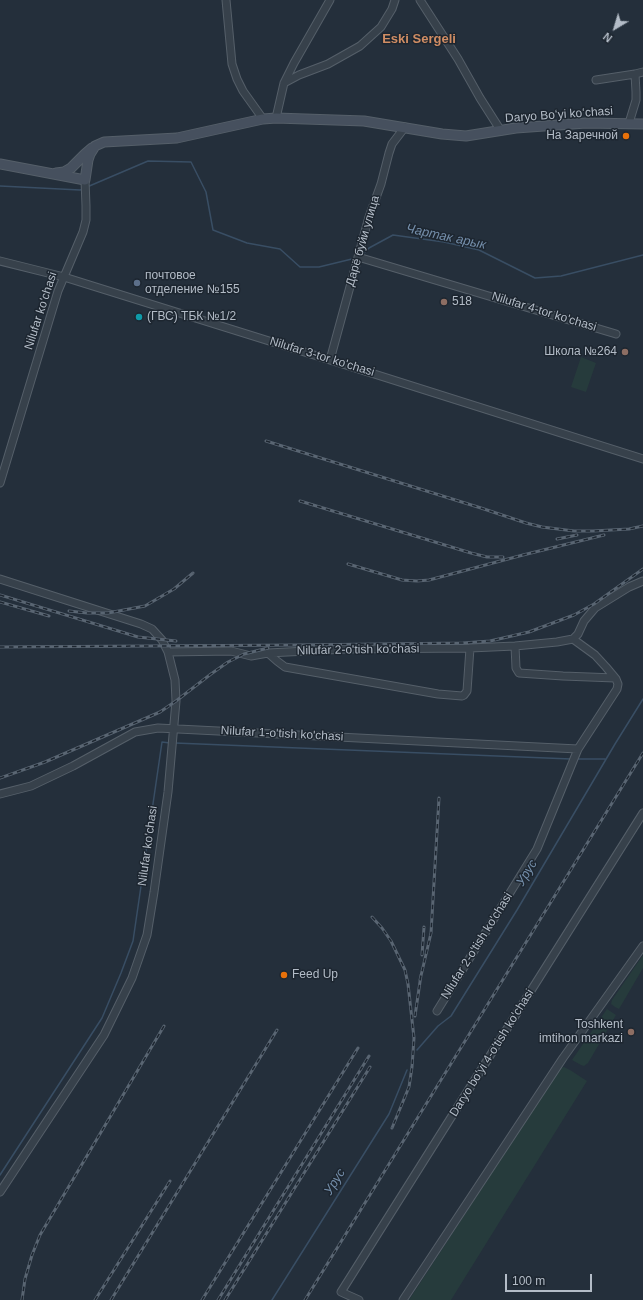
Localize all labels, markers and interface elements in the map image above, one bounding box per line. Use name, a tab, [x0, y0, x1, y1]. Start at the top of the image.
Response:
north arrow	[595, 8, 635, 48]
text: N	[601, 30, 614, 45]
district label: Eski Sergeli	[382, 31, 456, 47]
street label: Daryo Boʻyi koʻchasi	[505, 104, 613, 126]
place label: На Заречной	[546, 129, 618, 143]
marker: На Заречной	[621, 131, 631, 141]
street label: Дарё буйи улица	[343, 194, 383, 288]
water label: Чартак арык	[405, 221, 487, 253]
place label: почтовое отделение №155	[145, 269, 240, 297]
street label: Nilufar ko'chasi	[22, 270, 60, 352]
marker: почтовое отделение №155	[132, 278, 142, 288]
street label: Nilufar 4-tor ko'chasi	[490, 289, 598, 335]
place label: 518	[452, 295, 472, 309]
marker: 518	[439, 297, 449, 307]
place label: (ГВС) ТБК №1/2	[147, 310, 236, 324]
marker: (ГВС) ТБК №1/2	[134, 312, 144, 322]
street label: Nilufar 3-tor ko'chasi	[268, 334, 376, 380]
place label: Школа №264	[544, 345, 617, 359]
marker: Школа №264	[620, 347, 630, 357]
street label: Nilufar 2-o'tish ko'chasi	[297, 642, 419, 658]
street label: Nilufar 1-o'tish ko'chasi	[220, 724, 344, 744]
street label: Nilufar ko'chasi	[135, 805, 161, 887]
water label: Урус	[513, 857, 541, 889]
street label: Nilufar 2-o'tish ko'chasi	[438, 890, 516, 1002]
place label: Feed Up	[292, 968, 338, 982]
marker: Feed Up	[279, 970, 289, 980]
street label: Daryo bo'yi 4-o'tish ko'chasi	[447, 987, 537, 1119]
place label: Toshkent imtihon markazi	[539, 1018, 623, 1046]
marker: Toshkent imtihon markazi	[626, 1027, 636, 1037]
water label: Урус	[321, 1166, 349, 1198]
scale bar	[507, 1266, 594, 1292]
text: 100 m	[512, 1274, 545, 1288]

